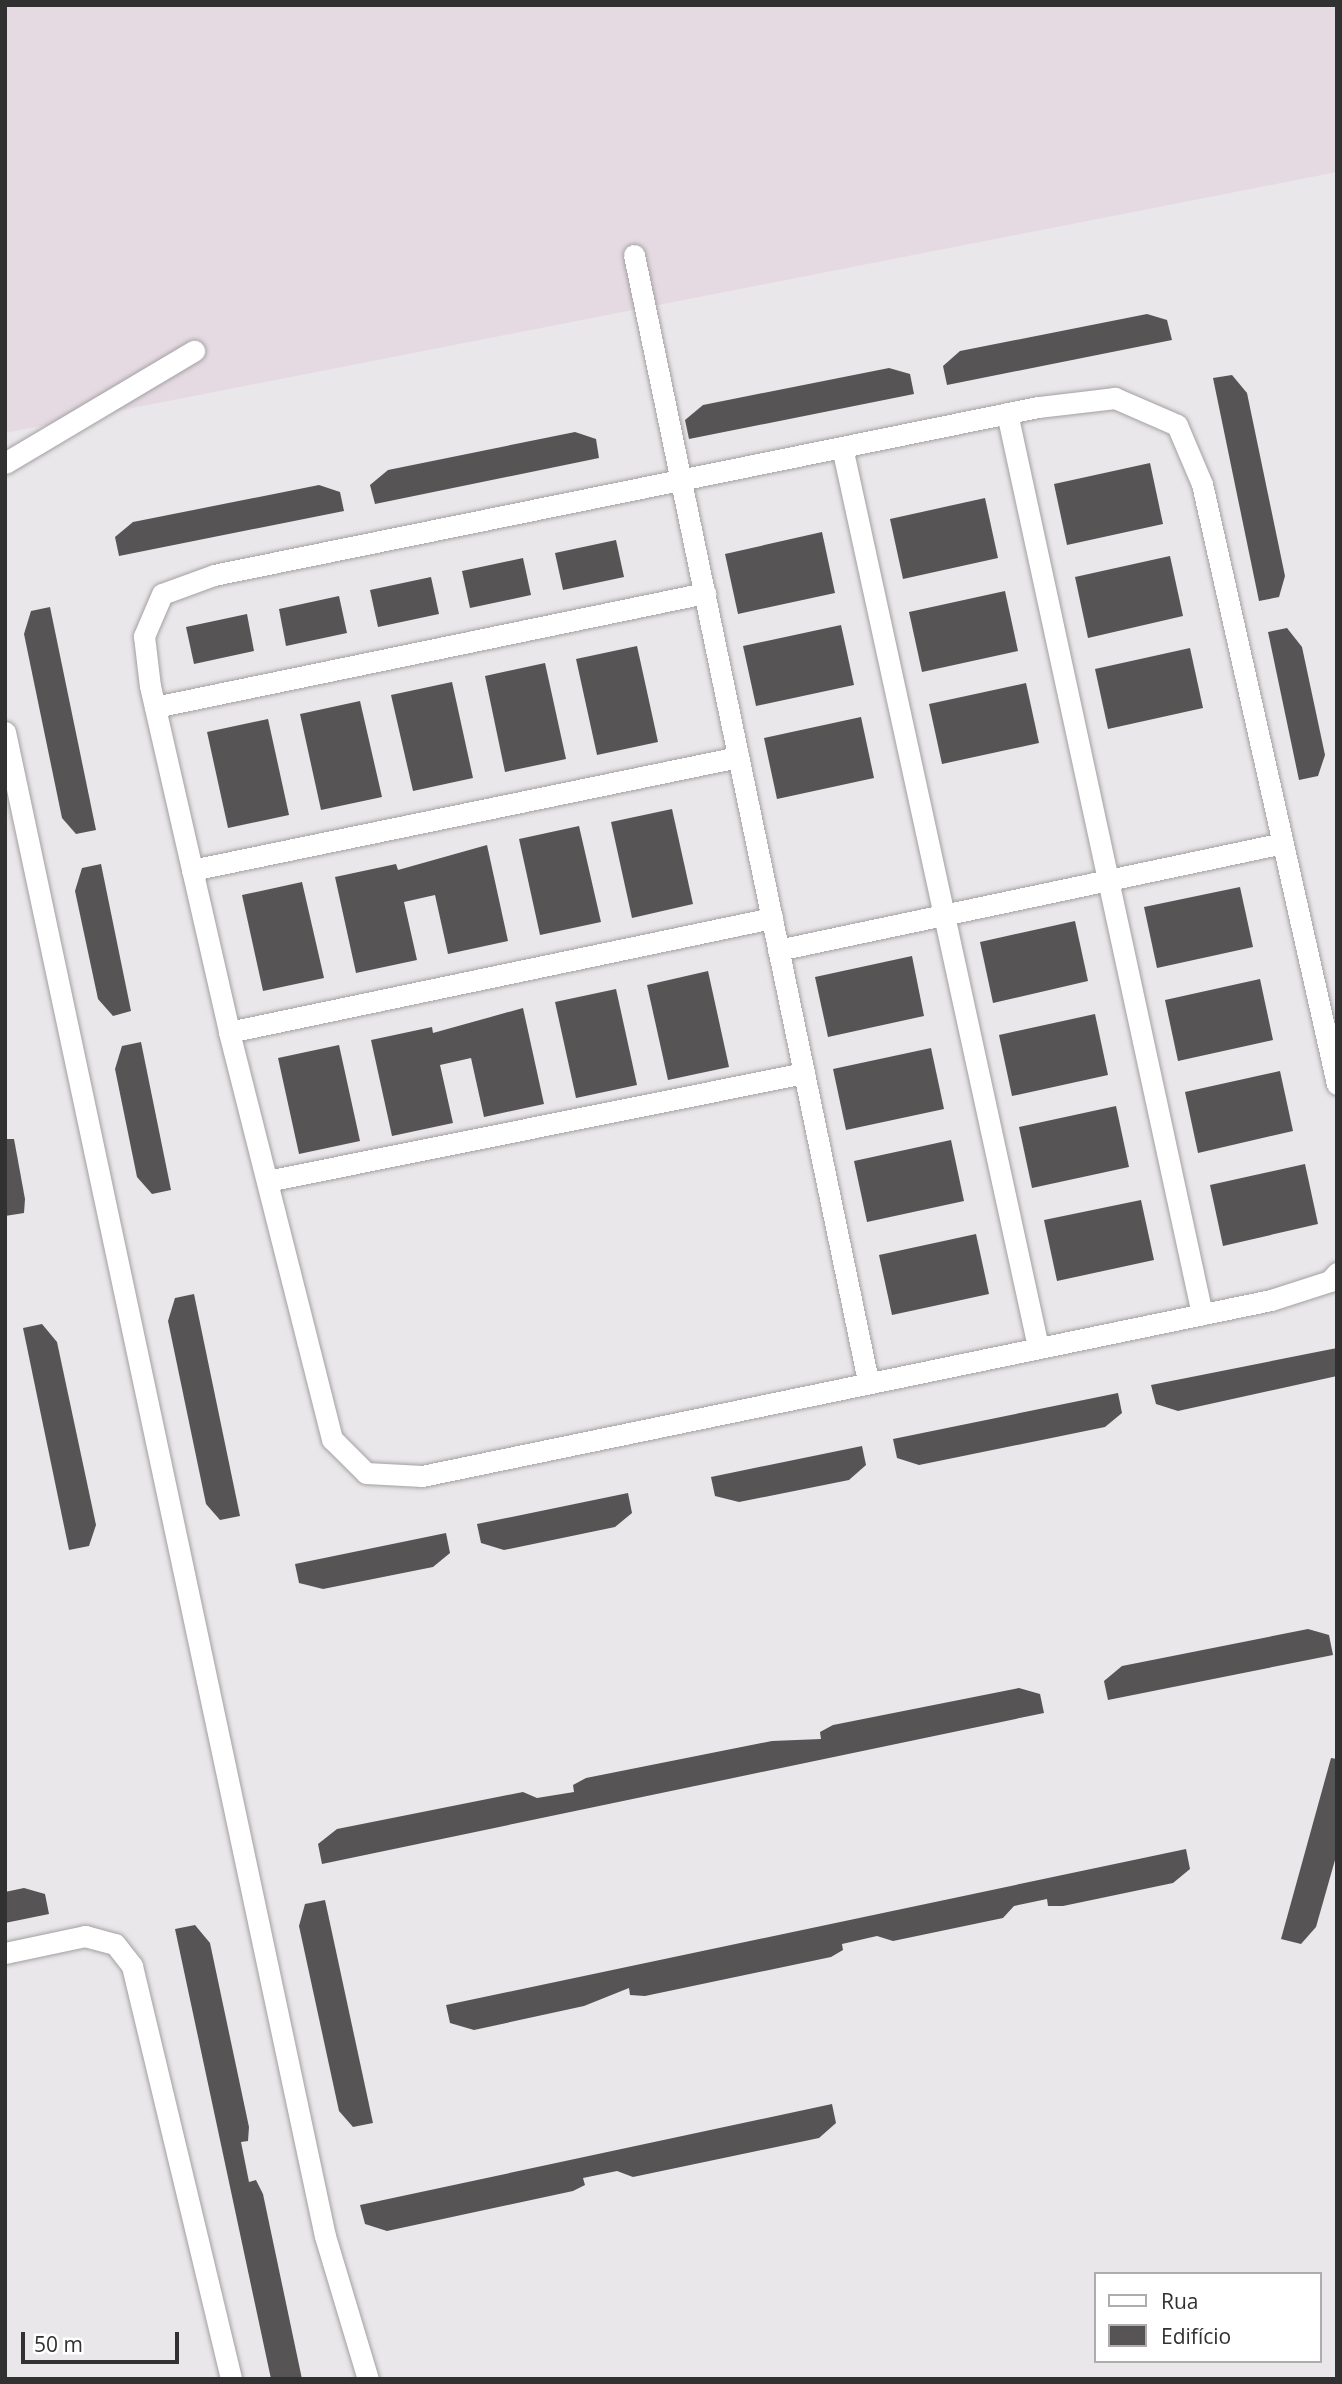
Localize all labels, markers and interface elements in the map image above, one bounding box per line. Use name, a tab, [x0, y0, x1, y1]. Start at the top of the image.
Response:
legend	[1094, 2272, 1321, 2363]
text: Rua	[1161, 2287, 1199, 2315]
scale bar	[24, 2318, 182, 2362]
text: Edifício	[1161, 2322, 1231, 2350]
text: 50 m	[34, 2330, 83, 2358]

